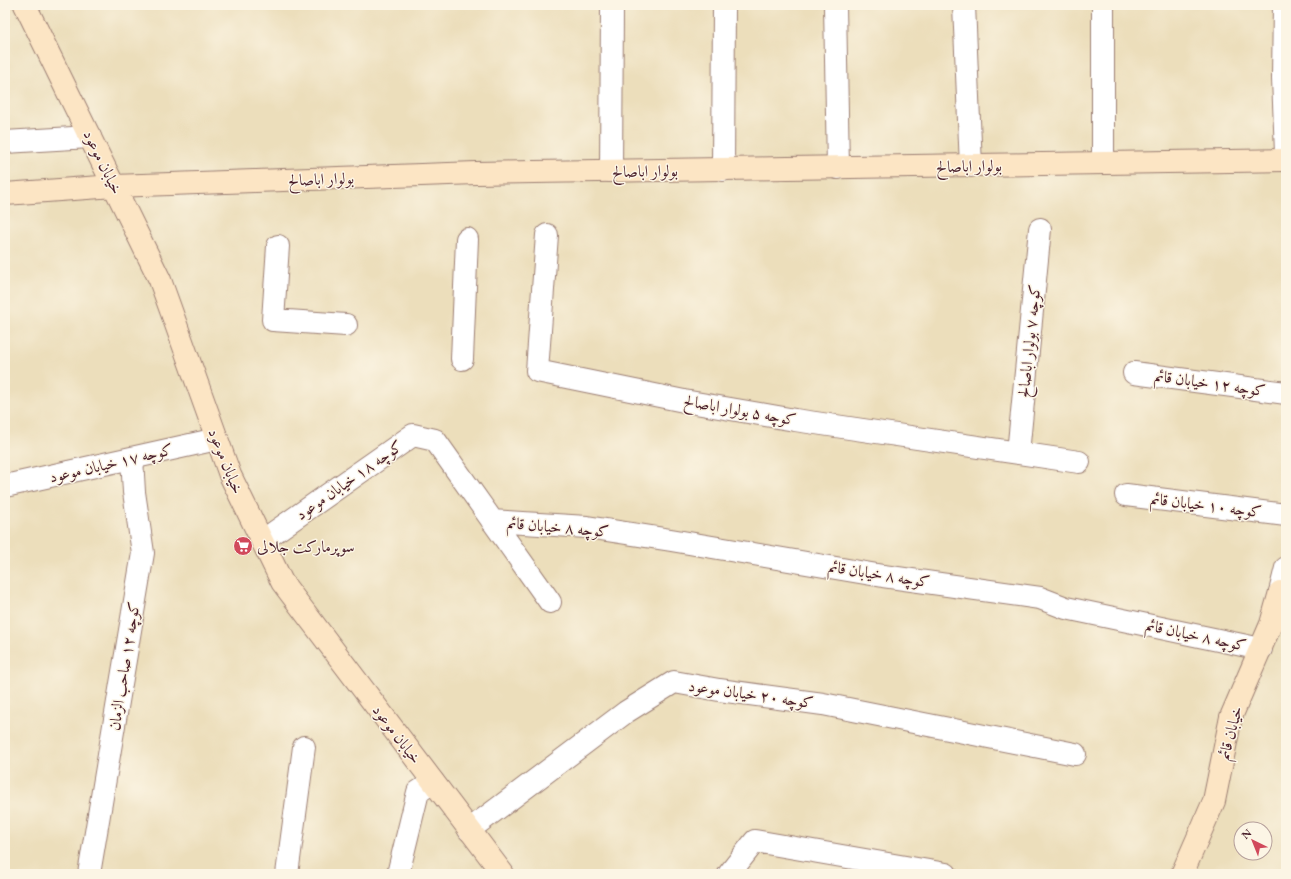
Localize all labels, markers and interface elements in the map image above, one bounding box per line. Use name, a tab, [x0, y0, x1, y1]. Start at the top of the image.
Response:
street label: خیابان موعود	[78, 126, 128, 198]
street label: بولوار اباصالح	[936, 155, 1002, 180]
street label: بولوار اباصالح	[612, 160, 678, 185]
street label: بولوار اباصالح	[288, 167, 355, 194]
street label: کوچه ۷ بولوار اباصالح	[1013, 283, 1048, 399]
street label: کوچه ۱۲ خیابان قائم	[1153, 365, 1267, 405]
street label: کوچه ۵ بولوار اباصالح	[682, 390, 798, 433]
street label: خیابان موعود	[203, 425, 249, 497]
street label: کوچه ۱۸ خیابان موعود	[291, 435, 407, 526]
street label: کوچه ۱۷ خیابان موعود	[47, 439, 175, 488]
street label: کوچه ۱۰ خیابان قائم	[1149, 488, 1263, 526]
street label: کوچه ۸ خیابان قائم	[506, 512, 610, 546]
supermarket icon: سوپرمارکت جلالی	[232, 535, 254, 557]
place label: سوپرمارکت جلالی	[257, 536, 355, 557]
street label: کوچه ۸ خیابان قائم	[826, 556, 931, 596]
street label: کوچه ۱۲ صاحب الزمان	[103, 600, 146, 732]
street label: کوچه ۸ خیابان قائم	[1143, 614, 1248, 660]
street label: کوچه ۲۰ خیابان موعود	[687, 675, 815, 714]
street label: خیابان موعود	[368, 700, 426, 768]
street label: خیابان قائم	[1213, 704, 1251, 763]
north arrow	[1233, 821, 1273, 861]
text: N	[1238, 825, 1254, 842]

